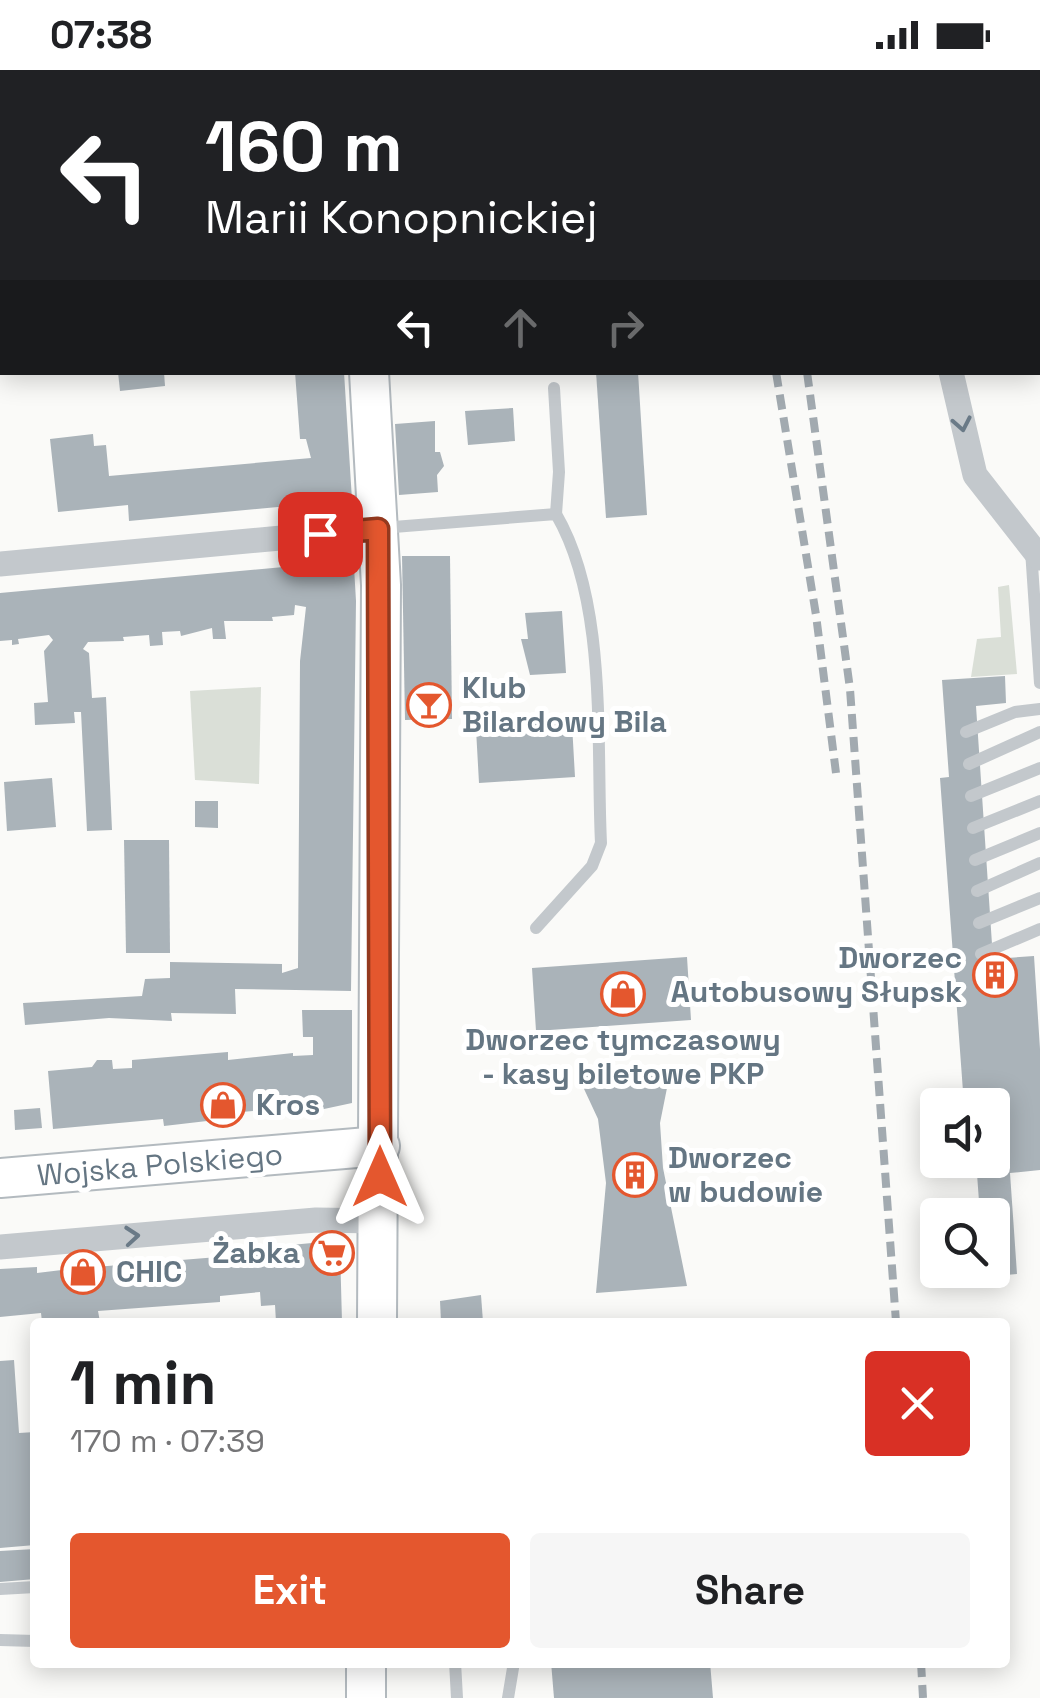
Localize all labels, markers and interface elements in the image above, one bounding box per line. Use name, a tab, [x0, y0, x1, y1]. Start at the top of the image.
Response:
text: 07:38	[50, 11, 152, 59]
text: 160 m	[205, 102, 403, 191]
icon: left	[40, 110, 170, 240]
text: Marii Konopnickiej	[205, 189, 598, 246]
icon: left	[388, 300, 443, 355]
icon: ahead	[493, 300, 548, 355]
icon: right	[598, 300, 653, 355]
one-way arrow	[950, 415, 971, 432]
pin	[278, 492, 363, 577]
icon: arrive	[293, 507, 348, 562]
place label: Klub Bilardowy Bila	[462, 668, 667, 741]
bar icon: Klub Bilardowy Bila	[406, 682, 452, 728]
place label: Dworzec Autobusowy Słupsk	[671, 938, 962, 1011]
building icon: Dworzec Autobusowy Słupsk	[972, 952, 1018, 998]
shop icon: Dworzec tymczasowy - kasy biletowe PKP	[600, 971, 646, 1017]
place label: Dworzec tymczasowy - kasy biletowe PKP	[465, 1020, 781, 1093]
shop icon: Kros	[200, 1082, 246, 1128]
place label: Kros	[256, 1085, 320, 1124]
map controls	[920, 1088, 1010, 1288]
button: sound	[920, 1088, 1010, 1178]
position arrow	[328, 1125, 432, 1229]
street label: Wojska Polskiego	[35, 1134, 285, 1195]
place label: Dworzec w budowie	[668, 1138, 823, 1211]
building icon: Dworzec w budowie	[612, 1152, 658, 1198]
button: search	[920, 1198, 1010, 1288]
one-way arrow	[124, 1225, 140, 1247]
supermarket icon: Żabka	[309, 1230, 355, 1276]
place label: Żabka	[212, 1233, 300, 1272]
shop icon: CHIC	[60, 1249, 106, 1295]
place label: CHIC	[116, 1252, 182, 1291]
text: 1 min	[70, 1345, 217, 1422]
button: close	[865, 1351, 970, 1456]
text: 170 m · 07:39	[70, 1421, 265, 1461]
button: Exit	[70, 1533, 510, 1648]
button: Share	[530, 1533, 970, 1648]

